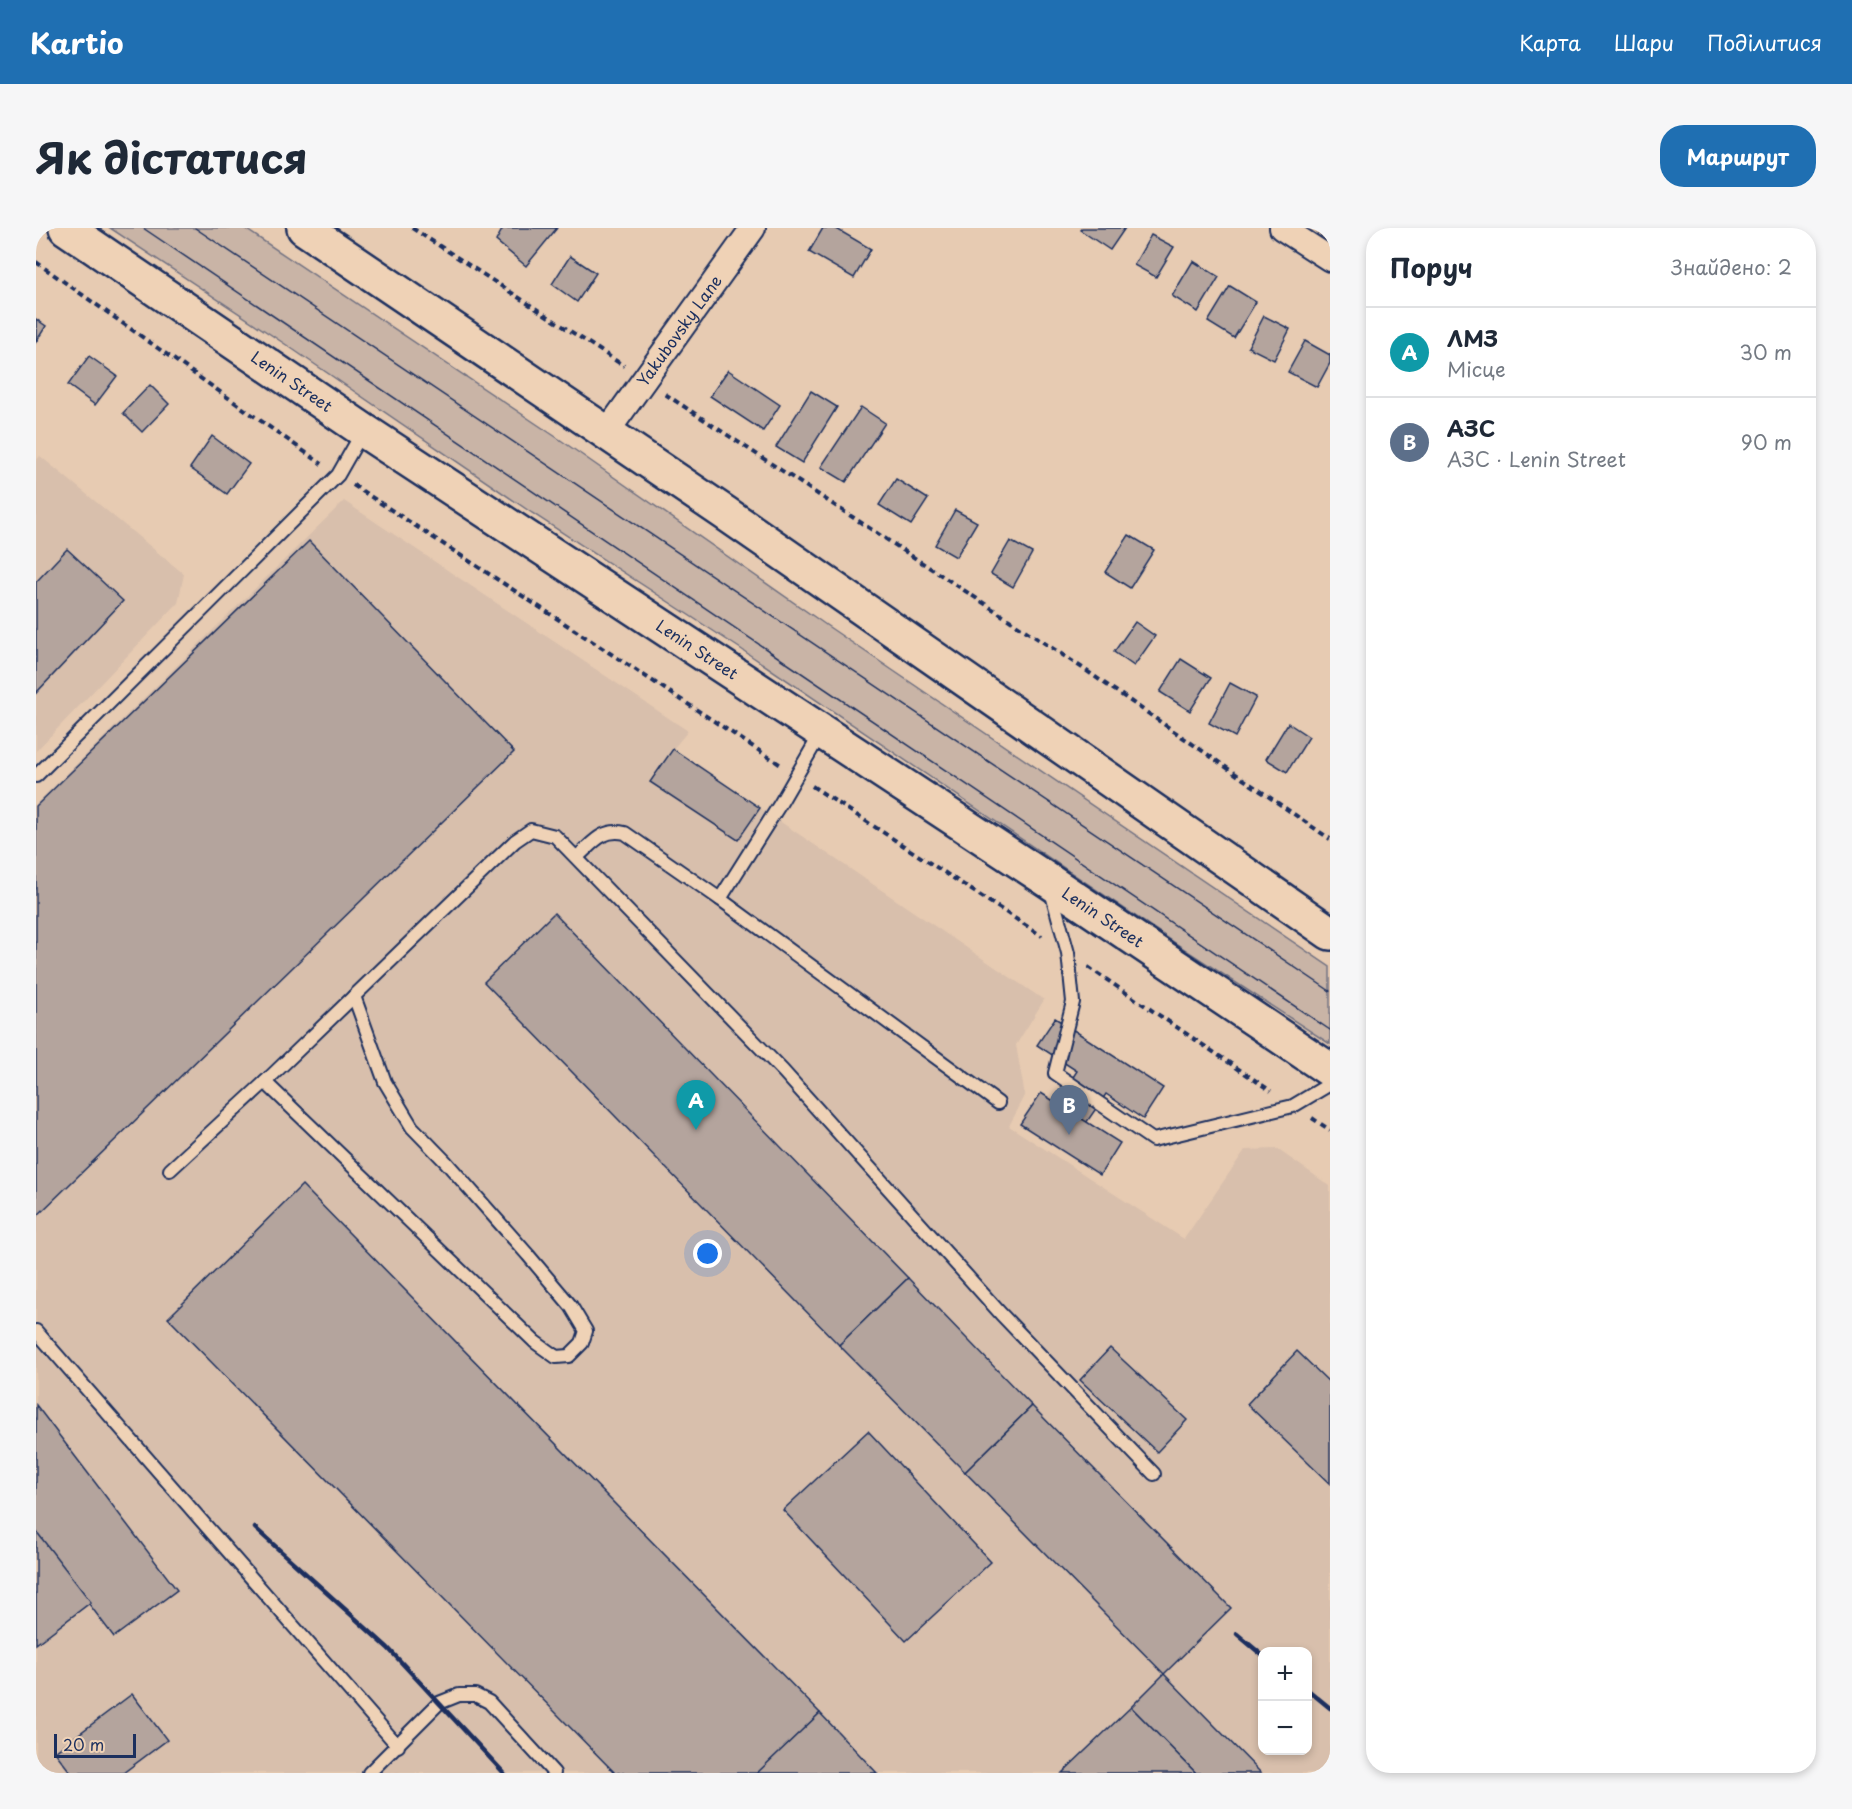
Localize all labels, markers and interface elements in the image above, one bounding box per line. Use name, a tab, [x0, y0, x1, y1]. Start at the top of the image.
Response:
text: Kartio	[30, 21, 124, 64]
text: Карта	[1519, 26, 1581, 58]
text: Шари	[1614, 26, 1674, 58]
text: Поділитися	[1707, 26, 1822, 58]
text: Як дістатися	[36, 125, 308, 188]
button: Маршрут	[1660, 125, 1816, 187]
text: Поруч	[1390, 248, 1473, 287]
text: Знайдено: 2	[1671, 252, 1792, 282]
street label: Yakubovsky Lane	[630, 269, 727, 391]
text: ЛМЗ	[1447, 321, 1498, 354]
text: A	[1402, 337, 1417, 367]
text: 30 m	[1739, 337, 1792, 367]
street label: Lenin Street	[247, 344, 338, 417]
text: Місце	[1447, 354, 1506, 384]
text: АЗС	[1447, 411, 1495, 444]
text: B	[1403, 427, 1416, 457]
text: 90 m	[1741, 427, 1792, 457]
text: АЗС · Lenin Street	[1447, 444, 1626, 474]
street label: Lenin Street	[652, 613, 744, 685]
street label: Lenin Street	[1058, 880, 1149, 953]
pin: A	[676, 1080, 716, 1130]
pin: B	[1050, 1086, 1088, 1135]
your location	[693, 1239, 722, 1268]
map controls	[1258, 1647, 1312, 1755]
button: +	[1258, 1647, 1312, 1701]
button: −	[1258, 1701, 1312, 1755]
scale bar	[54, 1731, 136, 1758]
text: 20 m	[63, 1732, 104, 1756]

